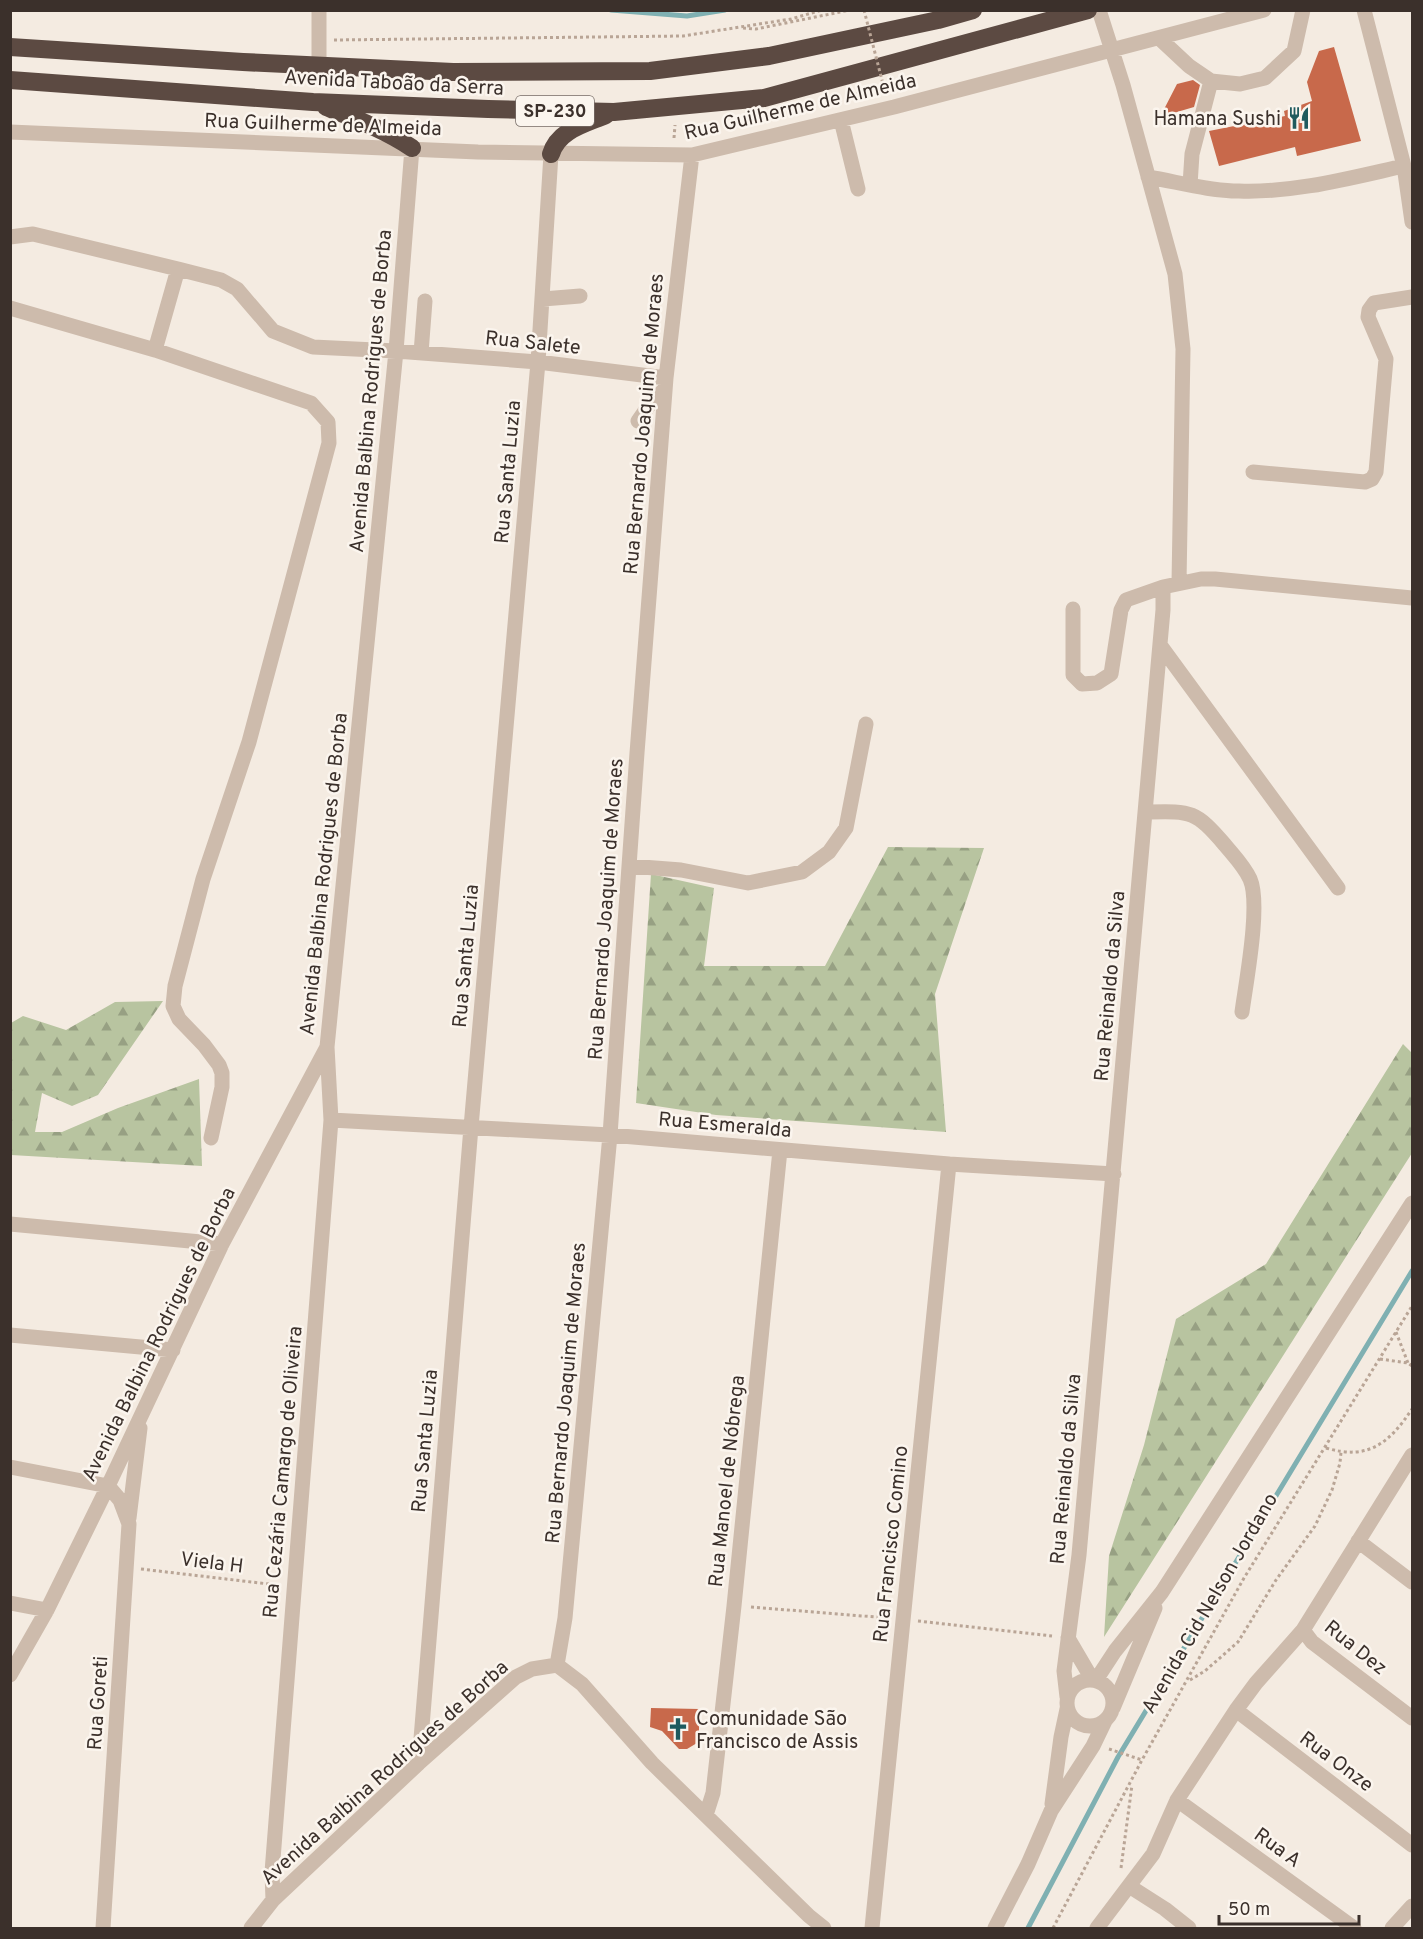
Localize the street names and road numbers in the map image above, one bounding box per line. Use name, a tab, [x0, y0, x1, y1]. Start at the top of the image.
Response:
street label: Avenida Taboão da Serra	[283, 65, 505, 103]
street label: Rua Guilherme de Almeida	[682, 69, 919, 147]
road number: SP-230	[516, 96, 594, 126]
street label: Rua Guilherme de Almeida	[204, 109, 442, 143]
street label: Avenida Balbina Rodrigues de Borba	[345, 228, 399, 554]
street label: Rua Bernardo Joaquim de Moraes	[619, 272, 671, 576]
street label: Rua Salete	[484, 326, 582, 362]
street label: Rua Santa Luzia	[490, 399, 528, 545]
street label: Avenida Balbina Rodrigues de Borba	[295, 711, 355, 1037]
street label: Rua Bernardo Joaquim de Moraes	[583, 757, 631, 1061]
street label: Rua Santa Luzia	[448, 883, 486, 1029]
street label: Rua Reinaldo da Silva	[1090, 890, 1132, 1083]
street label: Rua Esmeralda	[657, 1107, 793, 1145]
street label: Avenida Balbina Rodrigues de Borba	[77, 1183, 243, 1486]
street label: Rua Bernardo Joaquim de Moraes	[541, 1241, 593, 1545]
street label: Rua Cezária Camargo de Oliveira	[258, 1325, 310, 1619]
street label: Rua Santa Luzia	[407, 1368, 445, 1514]
street label: Rua Reinaldo da Silva	[1046, 1373, 1088, 1566]
street label: Rua Manoel de Nóbrega	[704, 1374, 752, 1589]
street label: Rua Francisco Comino	[869, 1444, 915, 1644]
street label: Avenida Cid Nelson Jordano	[1137, 1489, 1285, 1719]
street label: Viela H	[179, 1547, 245, 1581]
street label: Rua Dez	[1318, 1615, 1392, 1682]
street label: Rua Goreti	[83, 1655, 115, 1751]
street label: Avenida Balbina Rodrigues de Borba	[256, 1655, 515, 1892]
street label: Rua Onze	[1294, 1726, 1378, 1799]
street label: Rua A	[1248, 1823, 1306, 1875]

